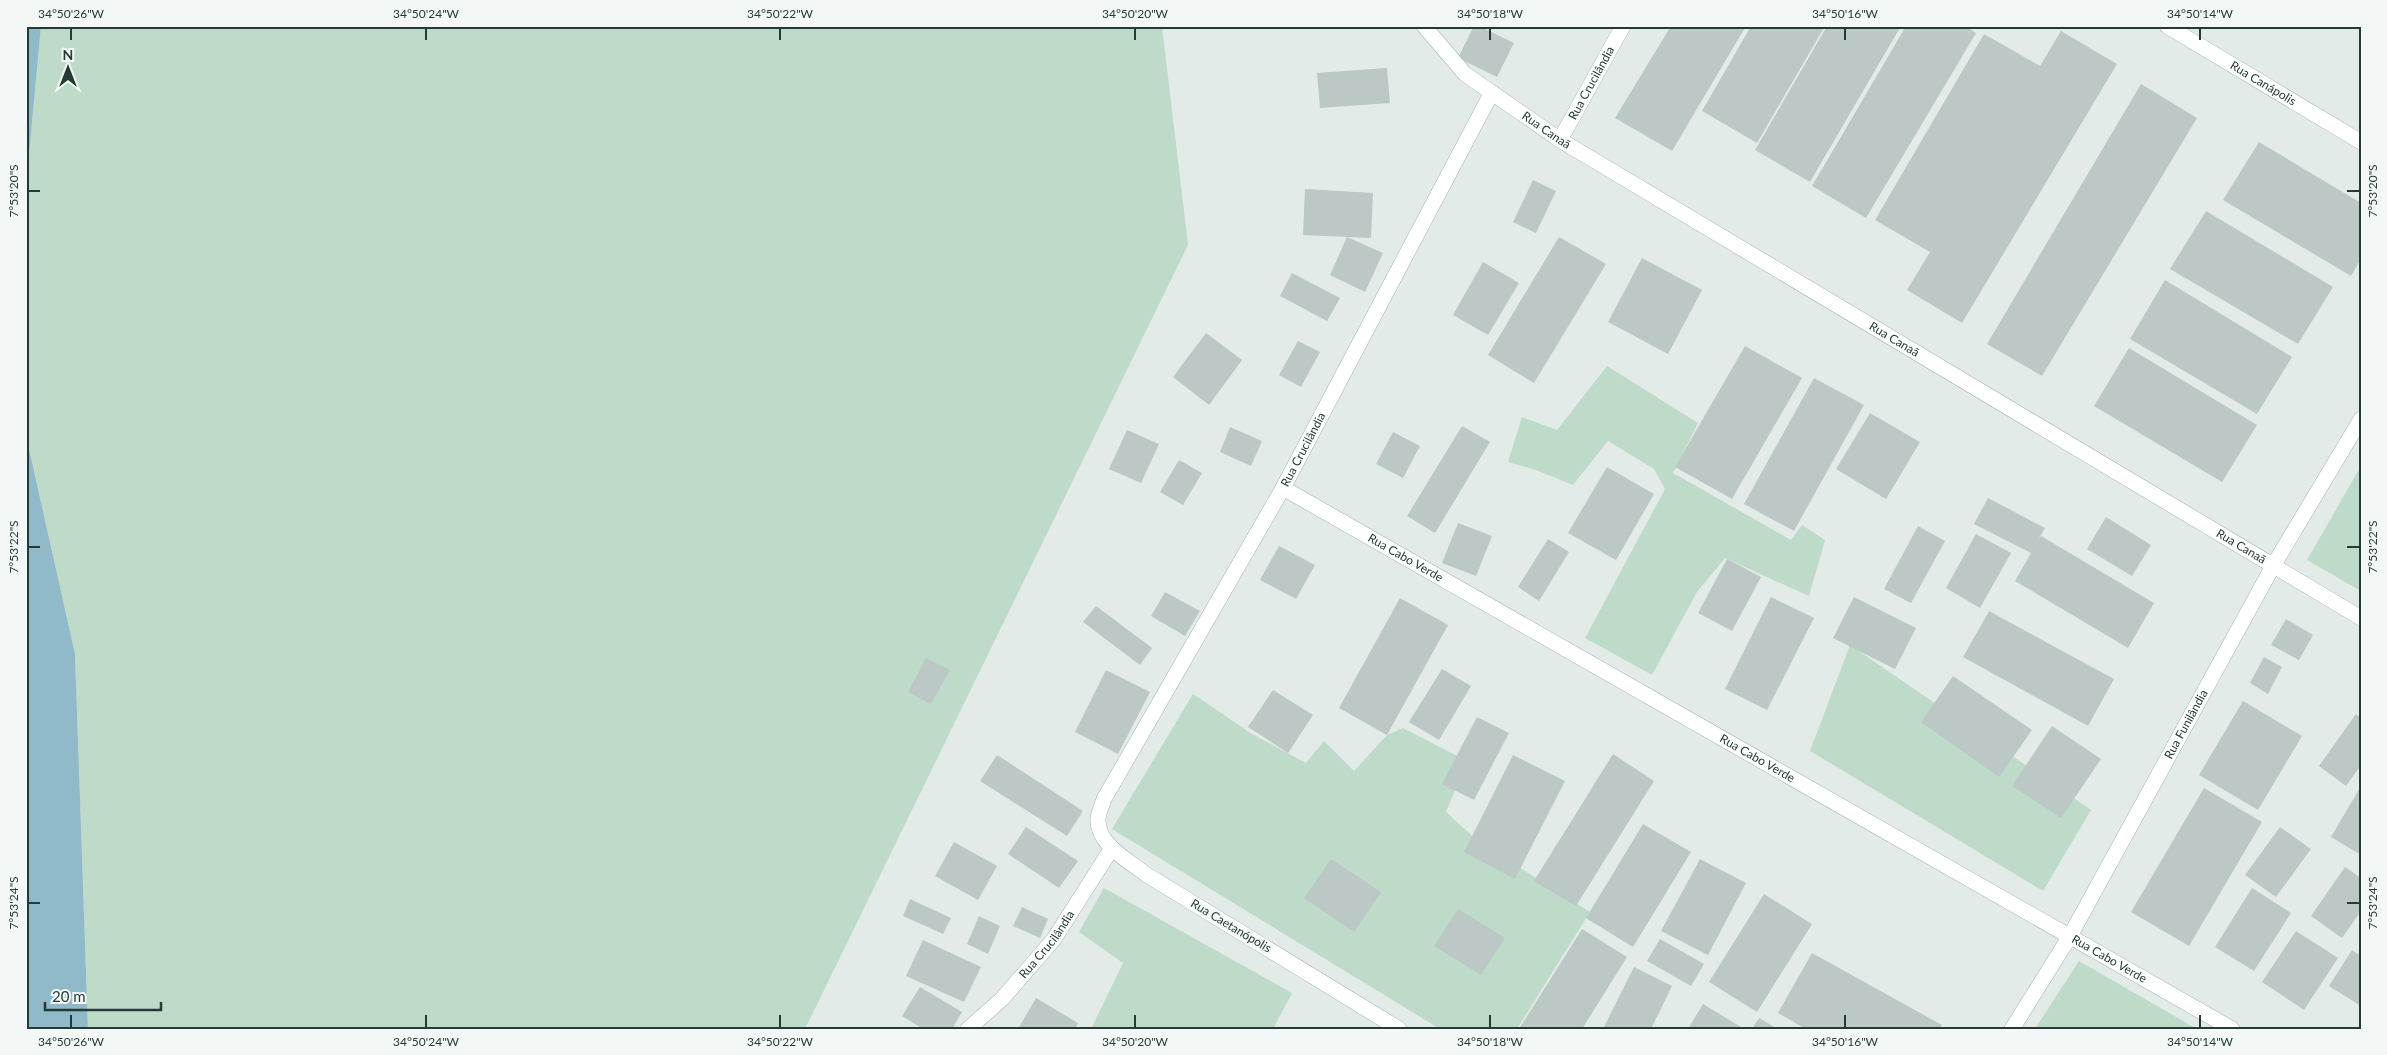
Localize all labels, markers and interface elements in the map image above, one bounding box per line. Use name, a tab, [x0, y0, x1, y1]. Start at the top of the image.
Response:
text: 34°50'26"W	[38, 6, 105, 21]
text: 34°50'24"W	[393, 6, 460, 21]
text: 34°50'22"W	[747, 6, 814, 21]
text: 34°50'20"W	[1102, 6, 1169, 21]
text: 34°50'18"W	[1457, 6, 1524, 21]
text: 34°50'16"W	[1812, 6, 1879, 21]
text: 34°50'14"W	[2167, 6, 2234, 21]
north arrow	[42, 42, 92, 92]
street label: Rua Crucilândia	[1565, 43, 1617, 122]
text: N	[63, 46, 73, 63]
street label: Rua Canápolis	[2228, 58, 2299, 109]
street label: Rua Canaã	[1519, 108, 1574, 152]
text: 7°53'20"S	[6, 164, 21, 218]
text: 7°53'20"S	[2365, 164, 2380, 218]
street label: Rua Canaã	[1867, 318, 1922, 360]
street label: Rua Crucilândia	[1277, 410, 1329, 489]
text: 7°53'22"S	[6, 520, 21, 574]
text: 7°53'22"S	[2365, 520, 2380, 574]
street label: Rua Canaã	[2214, 525, 2269, 567]
street label: Rua Cabo Verde	[1366, 530, 1446, 585]
street label: Rua Funilândia	[2161, 687, 2211, 761]
street label: Rua Cabo Verde	[1717, 731, 1798, 785]
text: 7°53'24"S	[6, 876, 21, 930]
text: 7°53'24"S	[2365, 876, 2380, 930]
street label: Rua Caetanópolis	[1188, 896, 1274, 956]
street label: Rua Crucilândia	[1015, 908, 1077, 981]
street label: Rua Cabo Verde	[2069, 931, 2150, 986]
scale bar	[45, 980, 161, 1012]
text: 20 m	[52, 987, 86, 1005]
text: 34°50'26"W	[38, 1034, 105, 1049]
text: 34°50'24"W	[393, 1034, 460, 1049]
text: 34°50'22"W	[747, 1034, 814, 1049]
text: 34°50'20"W	[1102, 1034, 1169, 1049]
text: 34°50'18"W	[1457, 1034, 1524, 1049]
text: 34°50'16"W	[1812, 1034, 1879, 1049]
text: 34°50'14"W	[2167, 1034, 2234, 1049]

